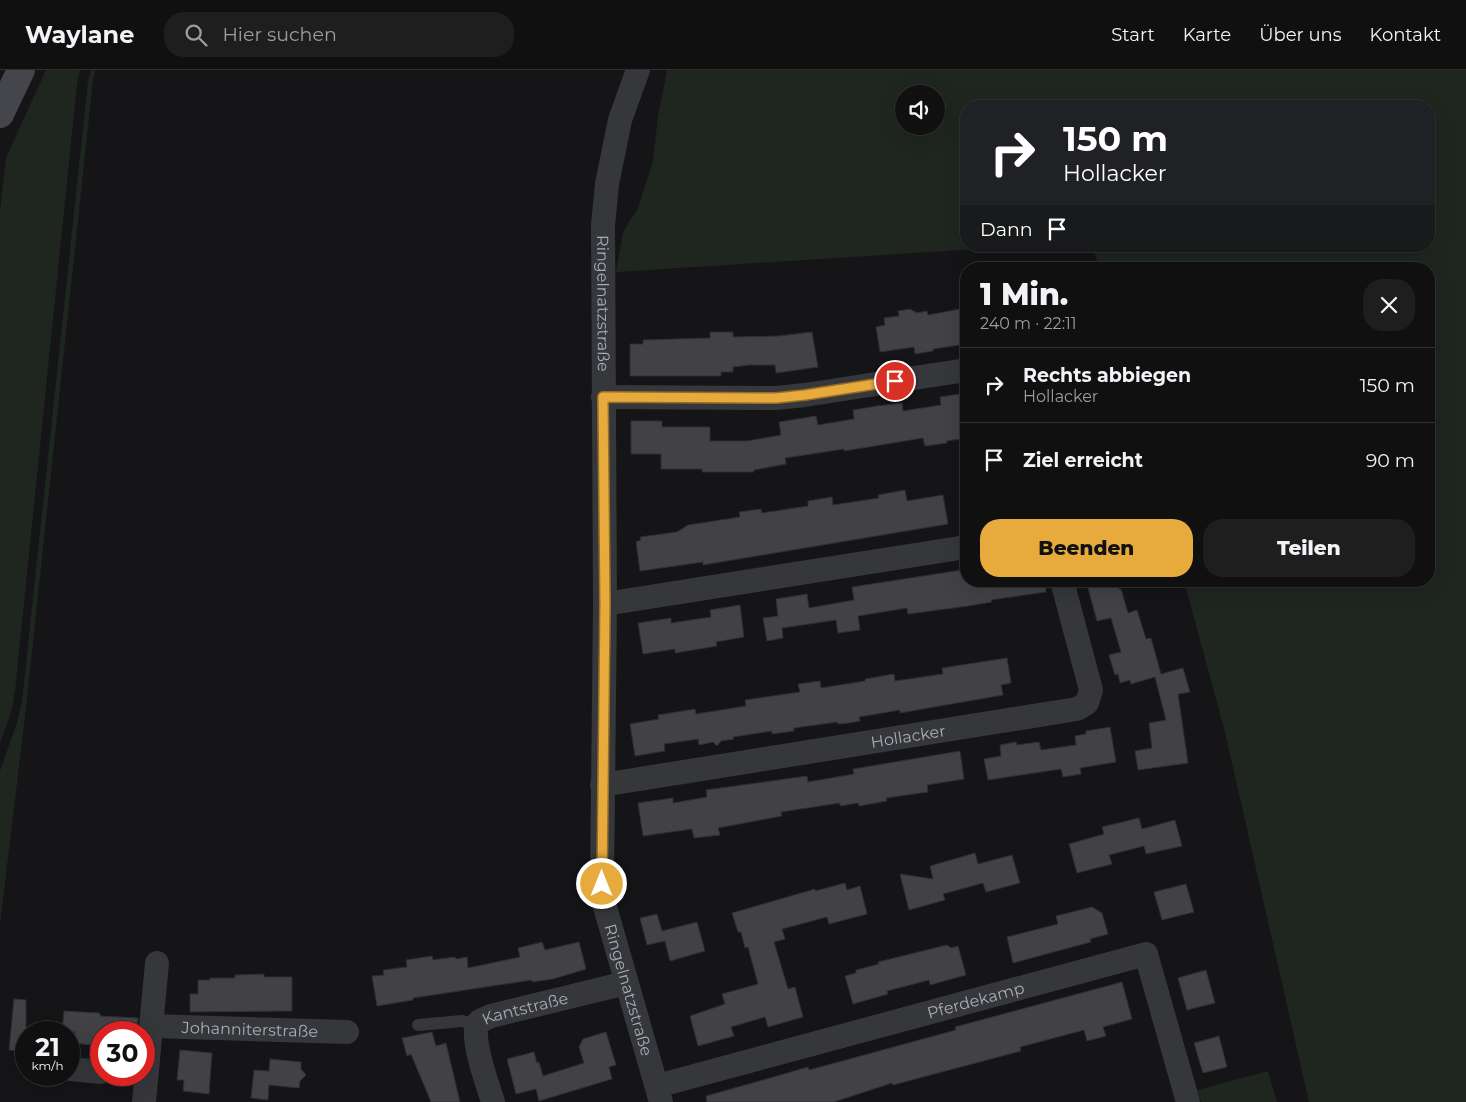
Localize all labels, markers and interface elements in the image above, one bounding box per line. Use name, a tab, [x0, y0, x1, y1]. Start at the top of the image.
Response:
search box	[164, 12, 514, 57]
text: Waylane	[25, 20, 134, 49]
icon: search	[182, 21, 210, 49]
text: Hier suchen	[222, 23, 337, 46]
text: Start	[1111, 24, 1155, 46]
text: Karte	[1183, 24, 1231, 46]
text: Über uns	[1259, 24, 1342, 46]
text: Kontakt	[1370, 24, 1441, 46]
map controls	[895, 85, 945, 135]
button: sound	[895, 85, 945, 135]
text: 150 m	[1063, 117, 1168, 160]
icon: right	[980, 120, 1045, 185]
text: Hollacker	[1063, 160, 1167, 187]
icon: arrive	[1043, 215, 1071, 243]
text: Dann	[980, 218, 1033, 241]
street label: Ringelnatzstraße	[594, 235, 613, 372]
text: 1 Min.	[980, 276, 1068, 313]
button: close	[1363, 279, 1415, 331]
text: 240 m · 22:11	[980, 314, 1077, 333]
pin	[874, 360, 916, 402]
text: Rechts abbiegen	[1023, 364, 1191, 387]
icon: arrive	[881, 367, 909, 395]
icon: right	[980, 371, 1008, 399]
text: 150 m	[1360, 374, 1415, 397]
text: Hollacker	[1023, 387, 1098, 406]
icon: arrive	[980, 446, 1008, 474]
text: Ziel erreicht	[1023, 449, 1143, 472]
text: 90 m	[1366, 449, 1415, 472]
button: Beenden	[980, 519, 1193, 577]
button: Teilen	[1203, 519, 1415, 577]
street label: Hollacker	[869, 721, 947, 751]
position arrow	[575, 857, 627, 909]
street label: Ringelnatzstraße	[601, 922, 657, 1058]
street label: Pferdekamp	[925, 978, 1026, 1022]
street label: Kantstraße	[479, 988, 570, 1028]
street label: Johanniterstraße	[181, 1017, 318, 1041]
speed limit sign: 30	[90, 1021, 155, 1086]
text: 21	[35, 1032, 60, 1062]
text: km/h	[31, 1058, 64, 1073]

